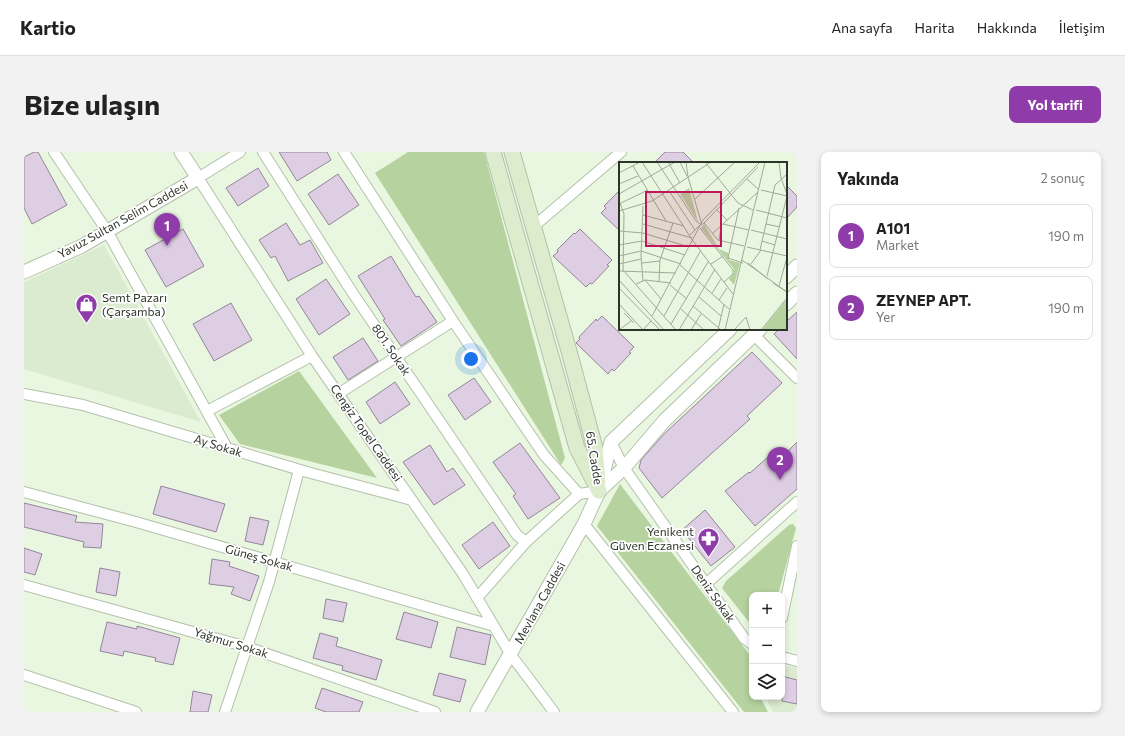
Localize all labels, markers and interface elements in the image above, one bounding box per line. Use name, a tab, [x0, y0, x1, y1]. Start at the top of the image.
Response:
text: Kartio	[20, 16, 76, 39]
text: Ana sayfa	[831, 19, 893, 36]
text: Harita	[915, 19, 955, 36]
text: Hakkında	[977, 19, 1037, 36]
text: İletişim	[1059, 19, 1105, 36]
button: Yol tarifi	[1009, 86, 1101, 123]
text: Bize ulaşın	[24, 87, 160, 121]
inset map	[619, 162, 787, 330]
text: Yakında	[837, 168, 899, 189]
text: 2 sonuç	[1040, 170, 1085, 186]
street label: Yavuz Sultan Selim Caddesi	[55, 177, 190, 261]
pin: 1	[154, 213, 180, 246]
text: A101	[876, 219, 910, 237]
text: 1	[848, 228, 854, 244]
text: 190 m	[1048, 228, 1084, 244]
text: Market	[876, 237, 919, 253]
place label: Semt Pazarı (Çarşamba)	[102, 290, 167, 318]
text: ZEYNEP APT.	[876, 291, 971, 309]
shop icon: Semt Pazarı (Çarşamba)	[73, 292, 99, 325]
text: 2	[847, 300, 855, 316]
text: 190 m	[1048, 300, 1084, 316]
text: Yer	[876, 309, 895, 325]
street label: 801. Sokak	[370, 321, 414, 378]
your location	[461, 349, 481, 369]
street label: Cengiz Topel Caddesi	[328, 381, 406, 484]
street label: 65. Cadde	[584, 430, 606, 486]
street label: Ay Sokak	[192, 431, 245, 459]
pin: 2	[767, 447, 793, 480]
place label: Yenikent Güven Eczanesi	[610, 524, 694, 552]
pharmacy icon: Yenikent Güven Eczanesi	[696, 526, 722, 559]
street label: Güneş Sokak	[224, 541, 295, 574]
street label: Mevlana Caddesi	[511, 559, 567, 646]
street label: Deniz Sokak	[689, 562, 739, 625]
map controls	[749, 592, 785, 700]
button: +	[749, 592, 785, 628]
street label: Yağmur Sokak	[192, 624, 271, 660]
button: −	[749, 628, 785, 664]
button: layers	[749, 664, 785, 700]

